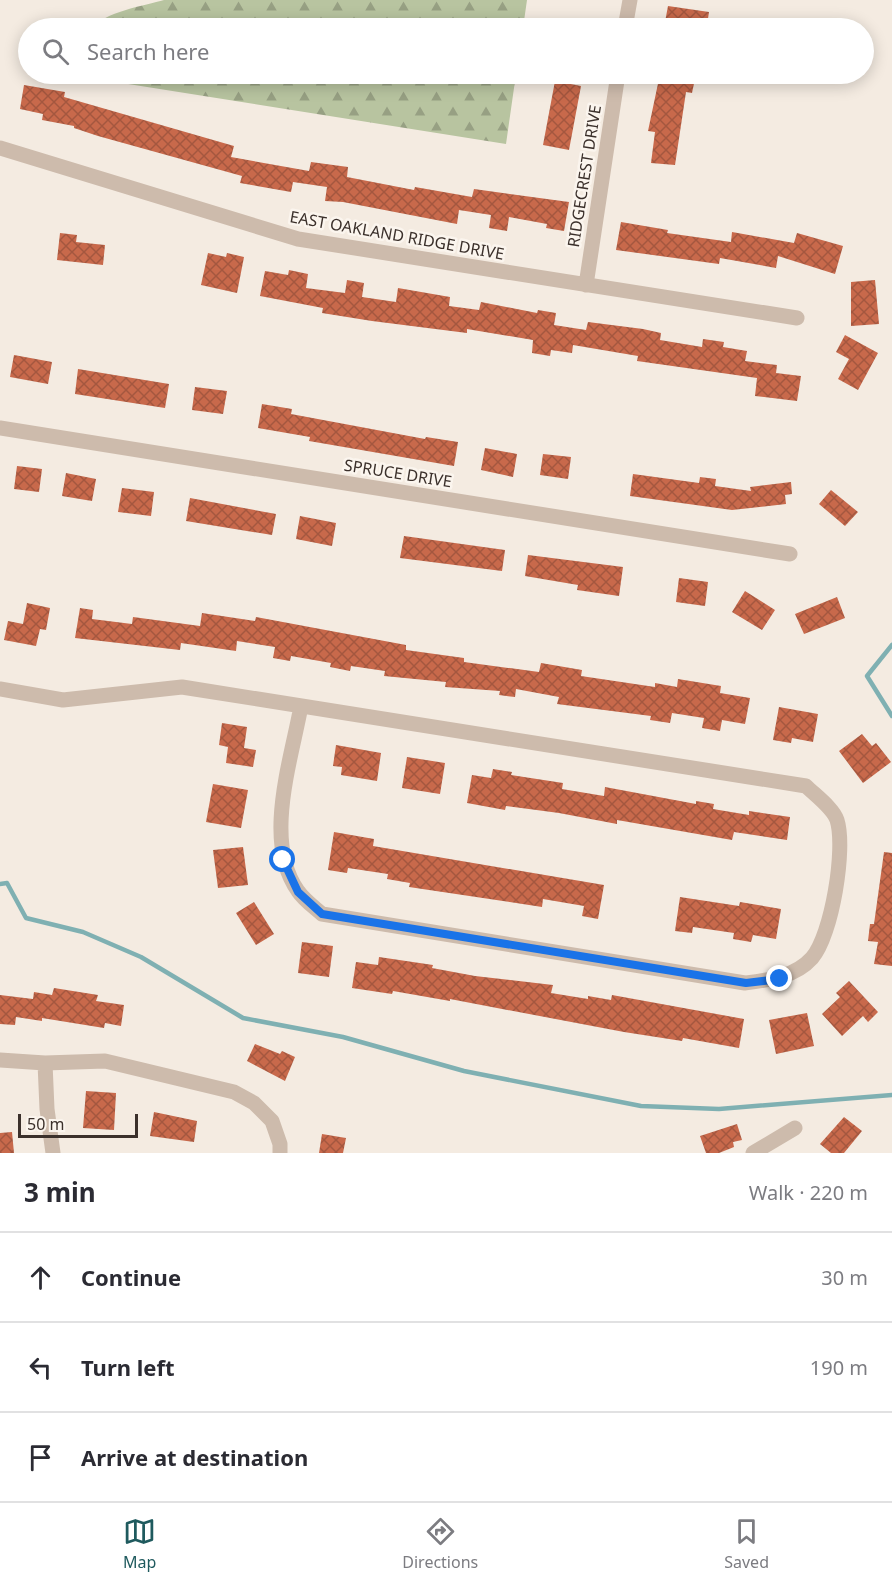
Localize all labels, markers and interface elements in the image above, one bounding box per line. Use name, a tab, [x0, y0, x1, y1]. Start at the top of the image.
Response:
search box	[18, 18, 874, 84]
icon: search	[39, 35, 72, 68]
text: Search here	[87, 36, 209, 66]
street label: RIDGECREST DRIVE	[562, 103, 606, 249]
street label: EAST OAKLAND RIDGE DRIVE	[288, 205, 506, 265]
street label: SPRUCE DRIVE	[343, 454, 453, 492]
route start	[269, 846, 295, 872]
route end	[766, 965, 792, 991]
scale bar	[18, 1111, 138, 1138]
text: 50 m	[27, 1113, 64, 1135]
text: 3 min	[24, 1174, 96, 1210]
text: Walk · 220 m	[749, 1179, 868, 1206]
icon: ahead	[24, 1261, 57, 1294]
text: Continue	[81, 1262, 181, 1292]
text: 30 m	[821, 1264, 868, 1291]
icon: left	[24, 1351, 57, 1384]
text: Turn left	[81, 1352, 175, 1382]
text: 190 m	[810, 1354, 868, 1381]
icon: arrive	[24, 1441, 57, 1474]
text: Arrive at destination	[81, 1442, 308, 1472]
tab: Map	[123, 1515, 156, 1573]
tab: Directions	[402, 1515, 478, 1573]
tab: Saved	[724, 1515, 769, 1573]

